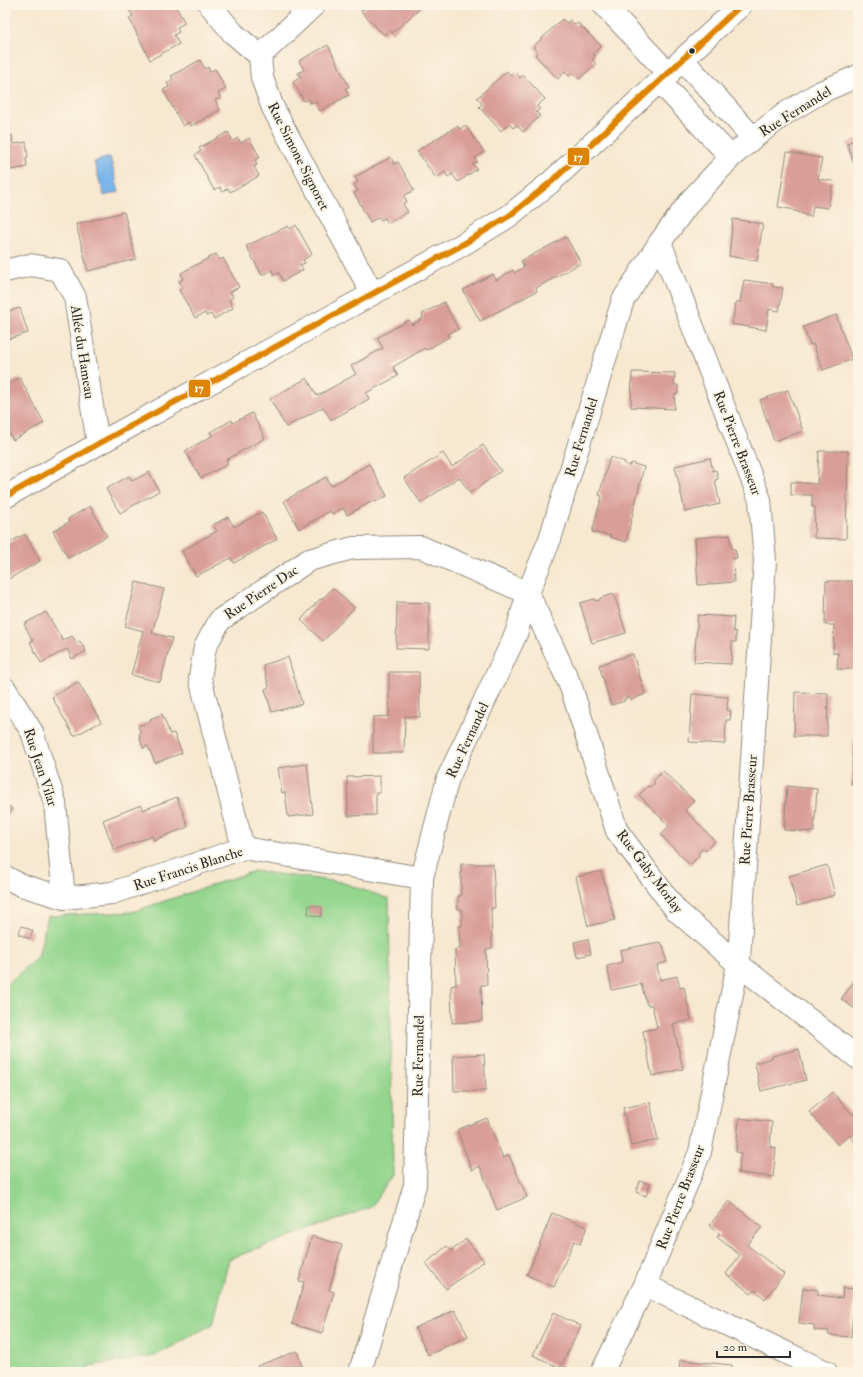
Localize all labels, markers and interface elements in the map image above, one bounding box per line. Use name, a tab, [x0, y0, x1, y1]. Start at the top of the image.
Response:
unlabelled marker	[687, 46, 697, 56]
street label: Rue Fernandel	[756, 82, 835, 140]
street label: Rue Simone Signoret	[264, 99, 333, 213]
line badge: 17	[567, 147, 590, 166]
text: 17	[574, 151, 583, 164]
street label: Allée du Hameau	[67, 303, 98, 400]
line badge: 17	[188, 379, 211, 398]
text: 17	[195, 382, 204, 395]
street label: Rue Pierre Brasseur	[710, 388, 766, 499]
street label: Rue Fernandel	[561, 395, 602, 479]
street label: Rue Pierre Dac	[221, 561, 302, 623]
street label: Rue Fernandel	[442, 699, 493, 781]
street label: Rue Jean Vilar	[20, 726, 61, 809]
street label: Rue Pierre Brasseur	[736, 753, 761, 866]
street label: Rue Gaby Morlay	[612, 826, 687, 918]
street label: Rue Francis Blanche	[131, 843, 245, 894]
street label: Rue Fernandel	[409, 1015, 428, 1097]
street label: Rue Pierre Brasseur	[653, 1142, 709, 1252]
scale bar	[717, 1333, 790, 1359]
text: 20 m	[723, 1340, 748, 1355]

